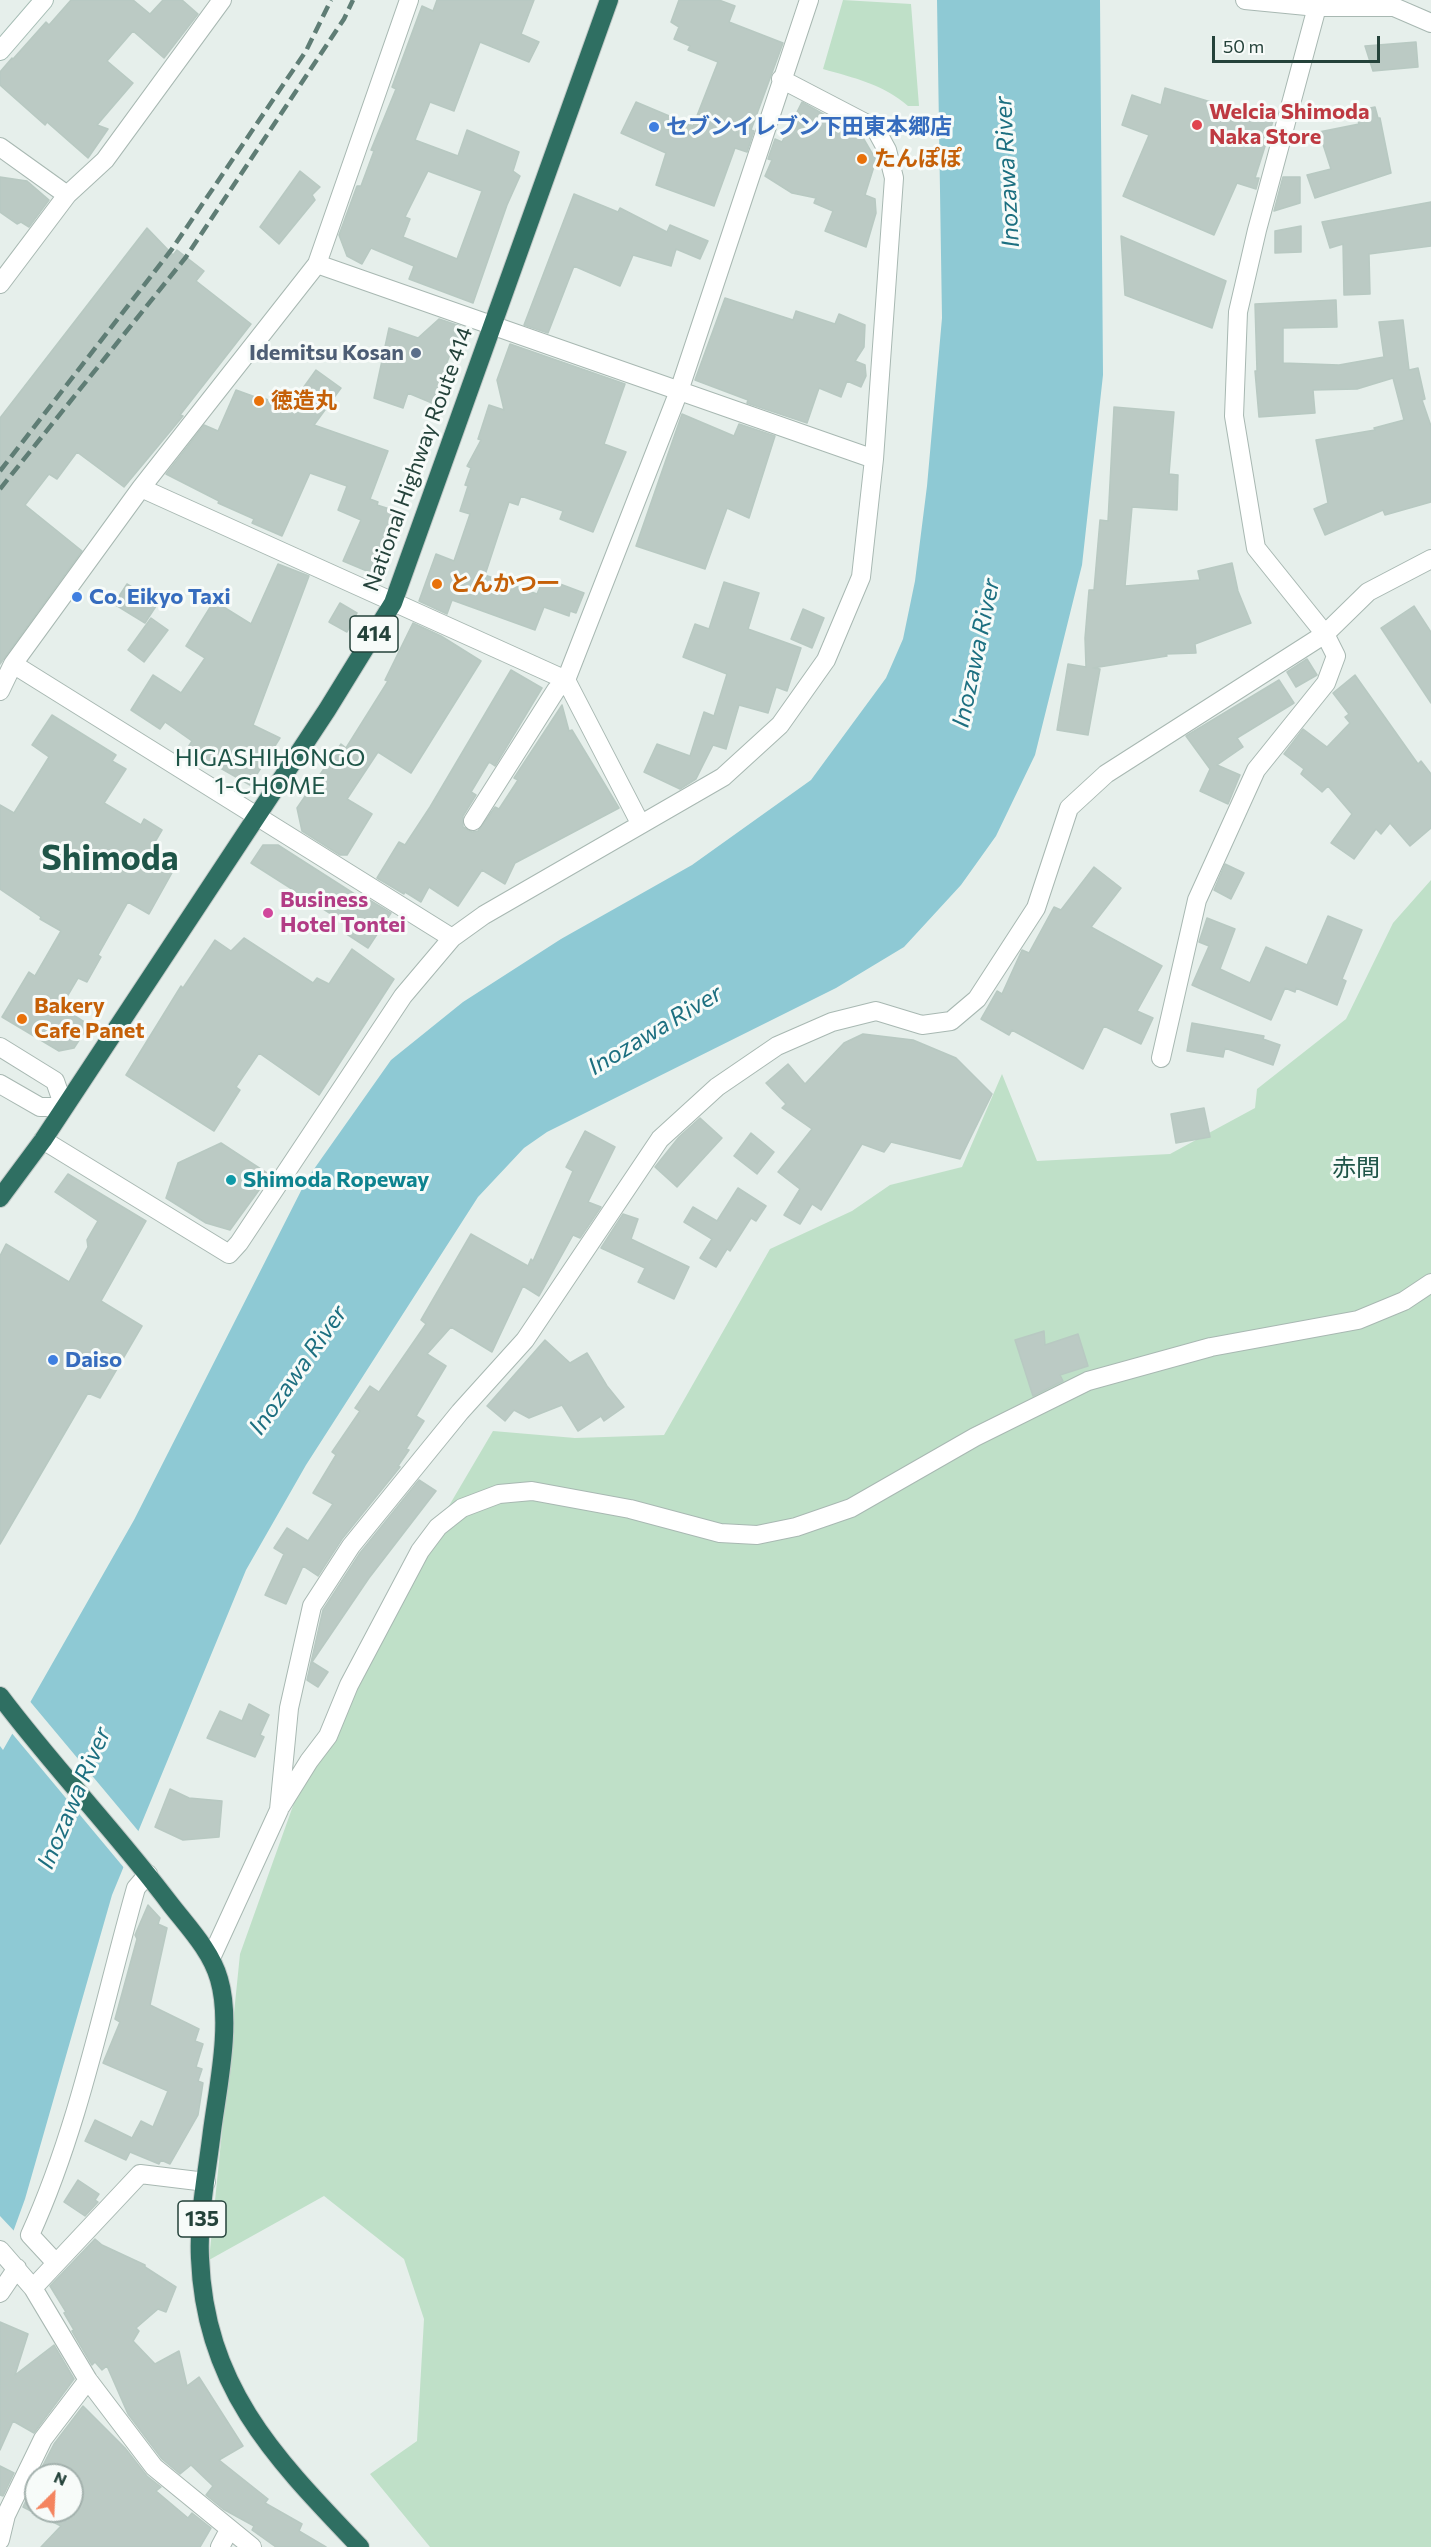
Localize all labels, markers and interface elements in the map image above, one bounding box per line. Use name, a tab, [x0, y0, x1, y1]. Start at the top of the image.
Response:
scale bar	[1215, 24, 1383, 62]
text: 50 m	[1223, 35, 1264, 57]
water label: Inozawa River	[989, 96, 1025, 248]
place label: Welcia Shimoda Naka Store	[1209, 99, 1370, 150]
place label: セブンイレブン下田東本郷店	[666, 114, 952, 140]
marker: Welcia Shimoda Naka Store	[1190, 118, 1204, 132]
marker: セブンイレブン下田東本郷店	[647, 120, 661, 134]
place label: たんぽぽ	[874, 146, 962, 172]
marker: たんぽぽ	[855, 152, 869, 166]
street label: National Highway Route 414	[358, 323, 478, 595]
place label: Idemitsu Kosan	[249, 340, 404, 366]
marker: Idemitsu Kosan	[409, 346, 423, 360]
place label: 徳造丸	[271, 388, 337, 414]
marker: 徳造丸	[252, 394, 266, 408]
place label: とんかつ一	[449, 571, 559, 597]
water label: Inozawa River	[946, 576, 1006, 730]
marker: とんかつ一	[430, 577, 444, 591]
place label: Co. Eikyo Taxi	[89, 584, 231, 610]
marker: Co. Eikyo Taxi	[70, 590, 84, 604]
road number: 414	[350, 616, 398, 652]
district label: HIGASHIHONGO 1-CHOME	[166, 744, 374, 800]
district label: Shimoda	[41, 839, 179, 879]
place label: Business Hotel Tontei	[280, 887, 406, 938]
marker: Business Hotel Tontei	[261, 906, 275, 920]
water label: Inozawa River	[583, 979, 727, 1081]
place label: Bakery Cafe Panet	[34, 993, 144, 1044]
marker: Bakery Cafe Panet	[15, 1012, 29, 1026]
district label: 赤間	[1332, 1154, 1380, 1182]
place label: Shimoda Ropeway	[243, 1167, 429, 1193]
marker: Shimoda Ropeway	[224, 1173, 238, 1187]
water label: Inozawa River	[243, 1300, 353, 1440]
place label: Daiso	[65, 1347, 122, 1373]
marker: Daiso	[46, 1353, 60, 1367]
water label: Inozawa River	[31, 1723, 117, 1873]
road number: 135	[178, 2201, 226, 2237]
north arrow	[24, 2463, 84, 2523]
text: N	[51, 2467, 70, 2489]

